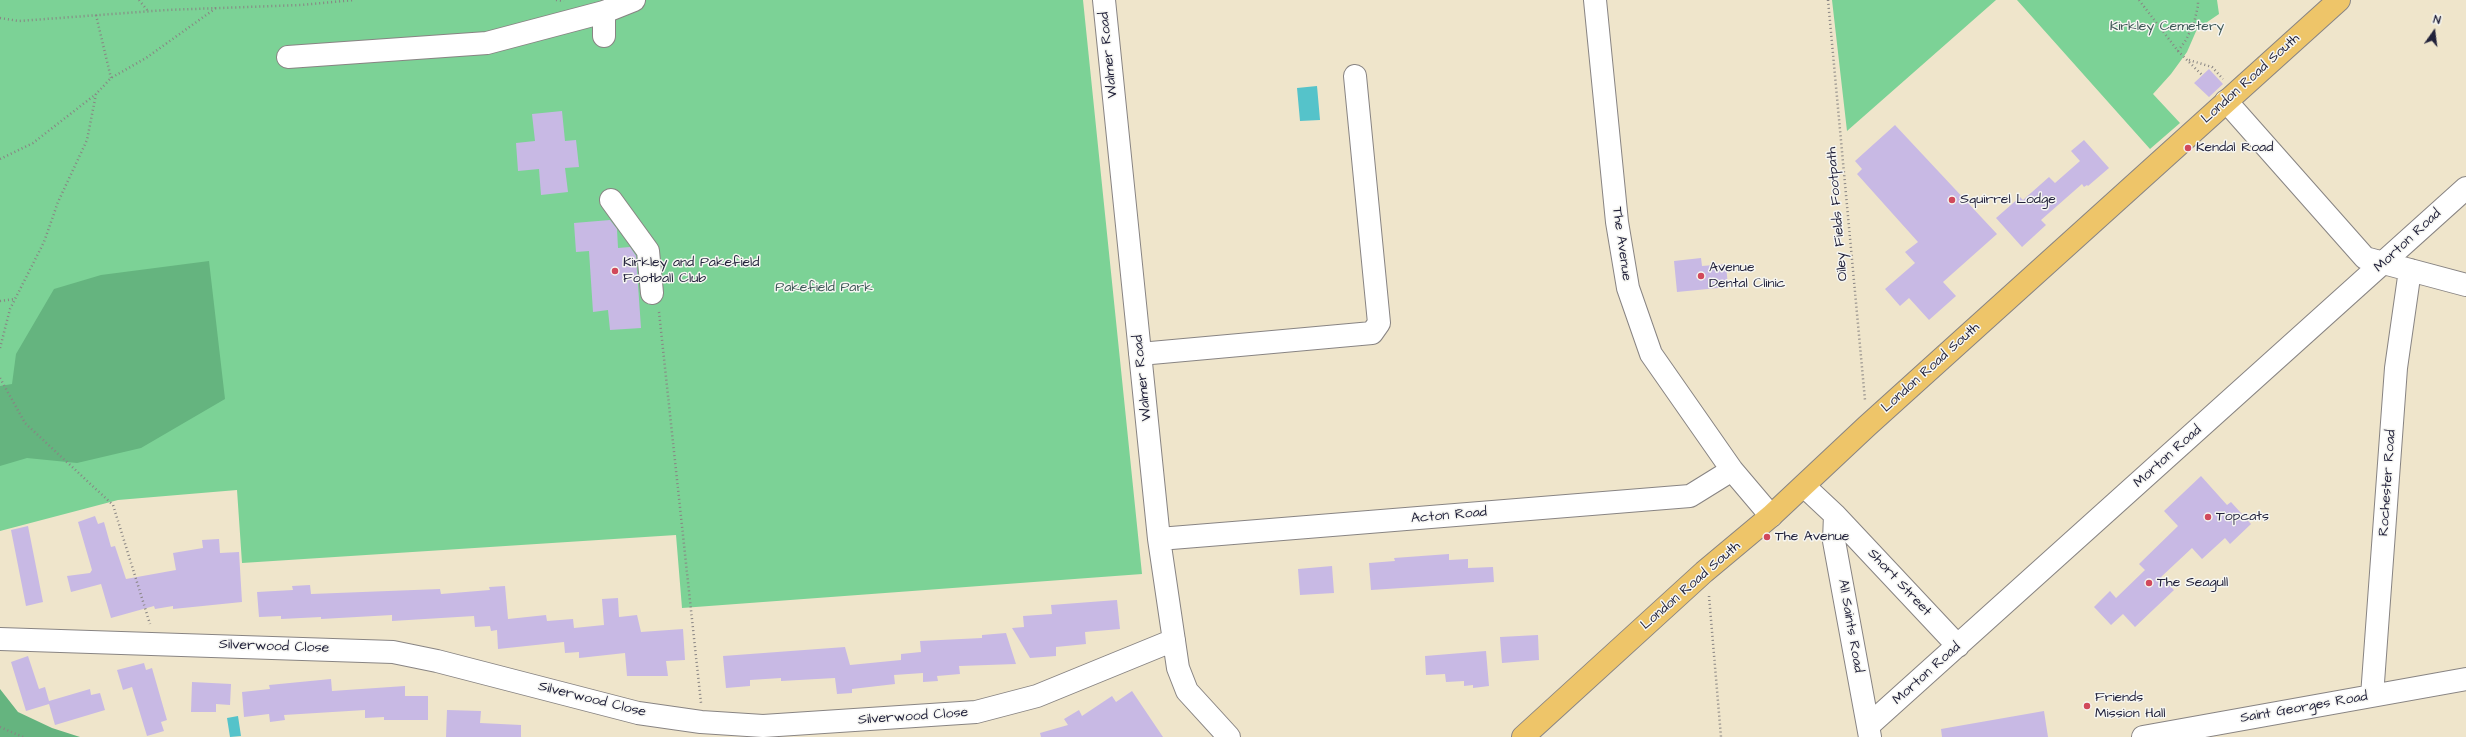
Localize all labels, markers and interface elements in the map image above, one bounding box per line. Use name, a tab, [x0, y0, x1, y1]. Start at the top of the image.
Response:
street label: Walmer Road	[1096, 11, 1122, 99]
north arrow	[2414, 12, 2454, 52]
text: N	[2432, 12, 2442, 28]
park label: Kirkley Cemetery	[2110, 19, 2224, 35]
street label: London Road South	[2198, 30, 2304, 128]
place label: Kendal Road	[2196, 140, 2273, 156]
marker: Kendal Road	[2183, 143, 2193, 153]
street label: Oiley Fields Footpath	[1824, 146, 1852, 282]
place label: Squirrel Lodge	[1960, 192, 2056, 208]
marker: Squirrel Lodge	[1947, 195, 1957, 205]
street label: The Avenue	[1608, 206, 1634, 282]
street label: Morton Road	[2371, 206, 2445, 276]
place label: Kirkley and Pakefield Football Club	[623, 255, 760, 288]
place label: Avenue Dental Clinic	[1709, 260, 1785, 292]
marker: Kirkley and Pakefield Football Club	[610, 266, 620, 276]
marker: Avenue Dental Clinic	[1696, 271, 1706, 281]
park label: Pakefield Park	[775, 280, 873, 296]
street label: London Road South	[1878, 319, 1984, 417]
street label: Walmer Road	[1130, 334, 1156, 422]
street label: Morton Road	[2131, 422, 2205, 492]
street label: Rochester Road	[2376, 429, 2400, 537]
street label: Acton Road	[1410, 504, 1488, 528]
place label: Topcats	[2216, 509, 2269, 525]
marker: Topcats	[2203, 512, 2213, 522]
place label: The Avenue	[1775, 529, 1849, 545]
marker: The Avenue	[1762, 532, 1772, 542]
street label: London Road South	[1638, 538, 1744, 634]
street label: Short Street	[1864, 546, 1934, 620]
place label: The Seagull	[2157, 575, 2228, 591]
street label: All Saints Road	[1834, 578, 1866, 674]
marker: The Seagull	[2144, 578, 2154, 588]
street label: Silverwood Close	[219, 637, 329, 657]
street label: Morton Road	[1890, 639, 1964, 709]
street label: Silverwood Close	[536, 679, 648, 721]
street label: Saint Georges Road	[2239, 689, 2369, 727]
place label: Friends Mission Hall	[2095, 690, 2165, 722]
marker: Friends Mission Hall	[2082, 701, 2092, 711]
street label: Silverwood Close	[857, 705, 969, 729]

